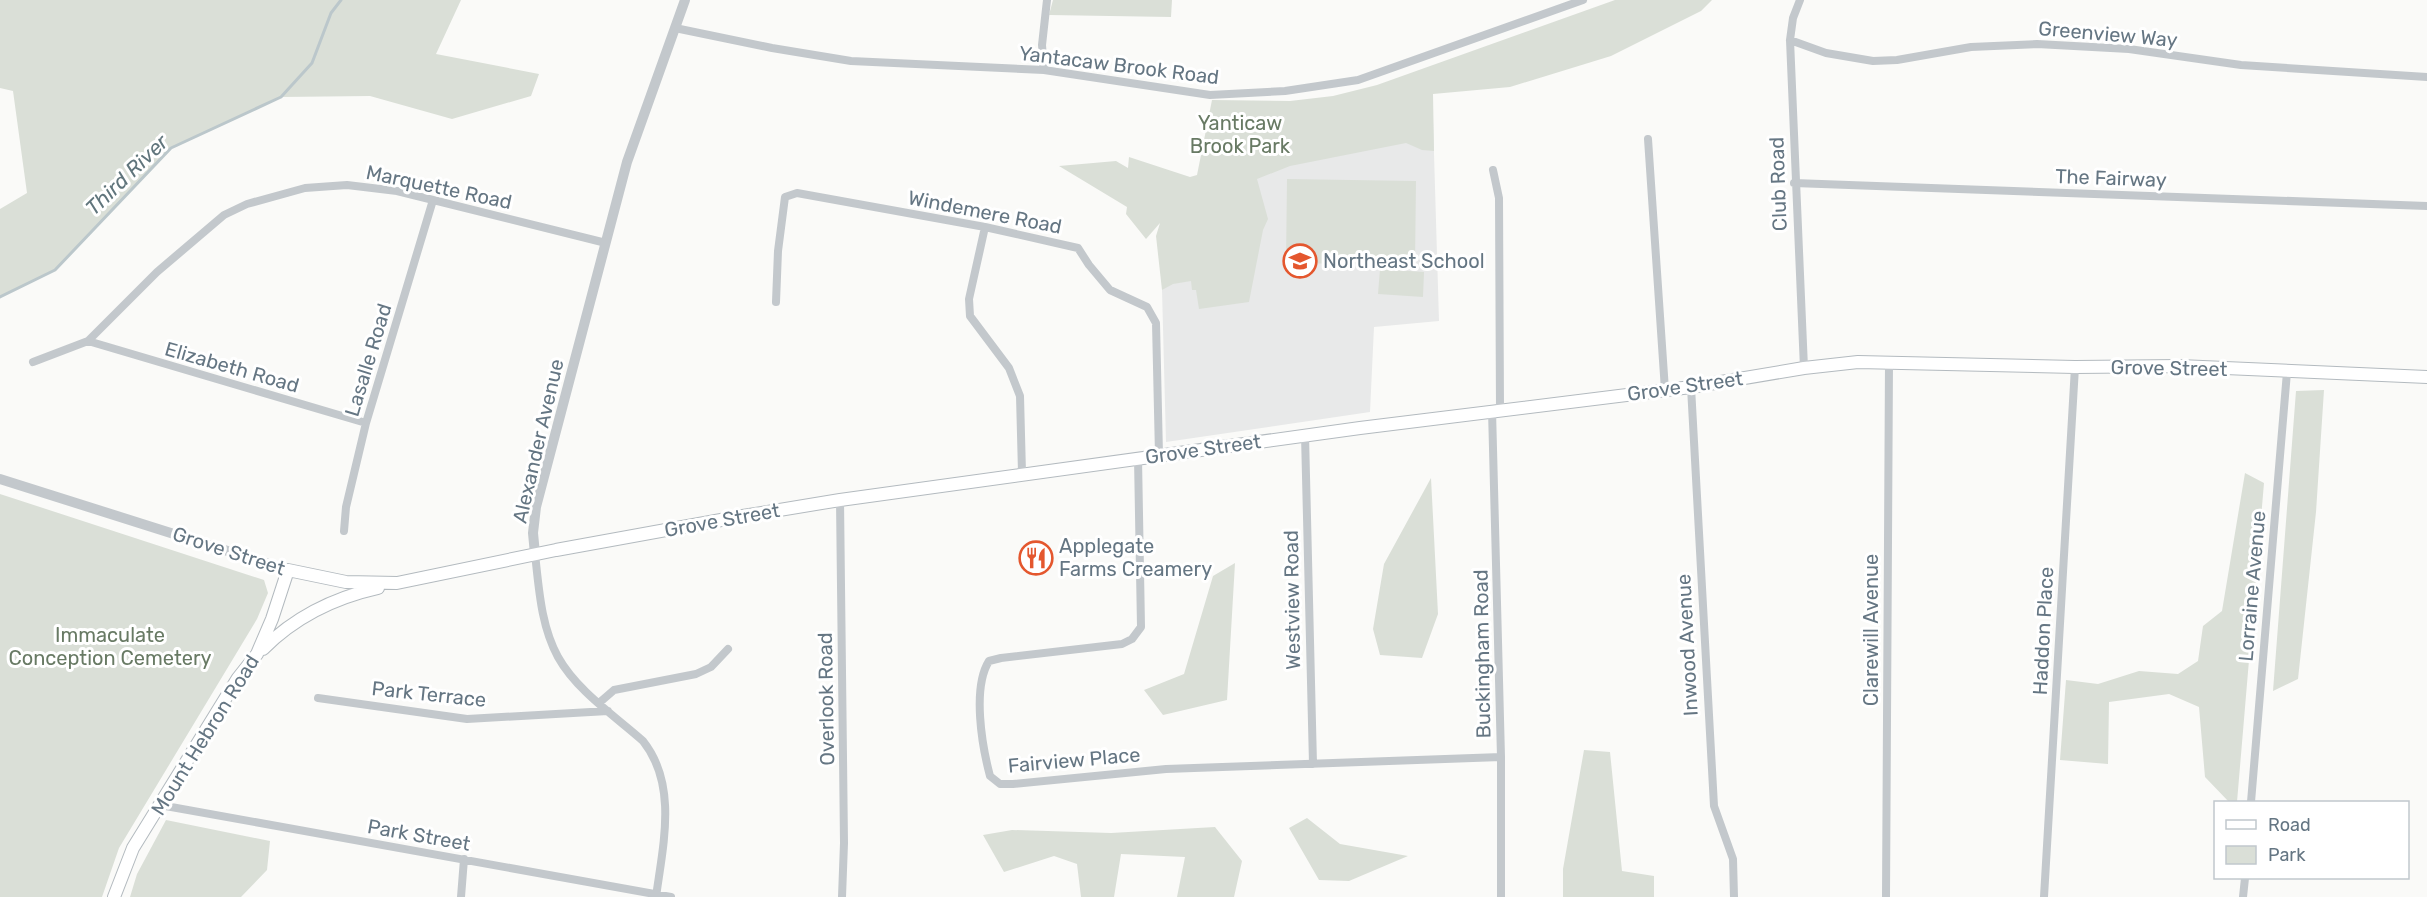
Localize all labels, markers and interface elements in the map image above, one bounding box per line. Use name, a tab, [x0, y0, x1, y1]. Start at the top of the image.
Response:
street label: Greenview Way	[2037, 16, 2179, 52]
street label: Yantacaw Brook Road	[1018, 41, 1220, 89]
park label: Yanticaw Brook Park	[1190, 111, 1291, 158]
water label: Third River	[80, 129, 174, 220]
street label: Club Road	[1764, 136, 1792, 232]
street label: Marquette Road	[364, 160, 514, 214]
street label: The Fairway	[2055, 164, 2167, 192]
street label: Windemere Road	[906, 185, 1064, 239]
school or university icon: Northeast School	[1282, 243, 1318, 279]
place label: Northeast School	[1323, 249, 1485, 273]
street label: Lasalle Road	[339, 301, 397, 419]
street label: Elizabeth Road	[162, 336, 302, 398]
street label: Grove Street	[2110, 355, 2228, 381]
street label: Alexander Avenue	[507, 357, 569, 525]
street label: Grove Street	[1626, 366, 1745, 406]
street label: Grove Street	[1144, 429, 1263, 469]
street label: Grove Street	[662, 498, 782, 542]
street label: Lorraine Avenue	[2233, 510, 2271, 662]
street label: Grove Street	[170, 522, 288, 581]
street label: Westview Road	[1279, 530, 1305, 670]
place label: Applegate Farms Creamery	[1059, 534, 1212, 581]
restaurant icon: Applegate Farms Creamery	[1018, 540, 1054, 576]
street label: Clarewill Avenue	[1859, 554, 1883, 706]
street label: Haddon Place	[2028, 566, 2058, 696]
street label: Buckingham Road	[1469, 569, 1495, 739]
street label: Inwood Avenue	[1671, 573, 1703, 717]
park label: Immaculate Conception Cemetery	[8, 623, 212, 670]
street label: Overlook Road	[813, 632, 839, 766]
street label: Mount Hebron Road	[146, 650, 264, 820]
street label: Park Terrace	[371, 676, 487, 712]
street label: Fairview Place	[1007, 742, 1141, 778]
legend	[2214, 801, 2409, 879]
street label: Park Street	[366, 814, 473, 856]
text: Road	[2268, 814, 2311, 836]
text: Park	[2268, 844, 2306, 866]

